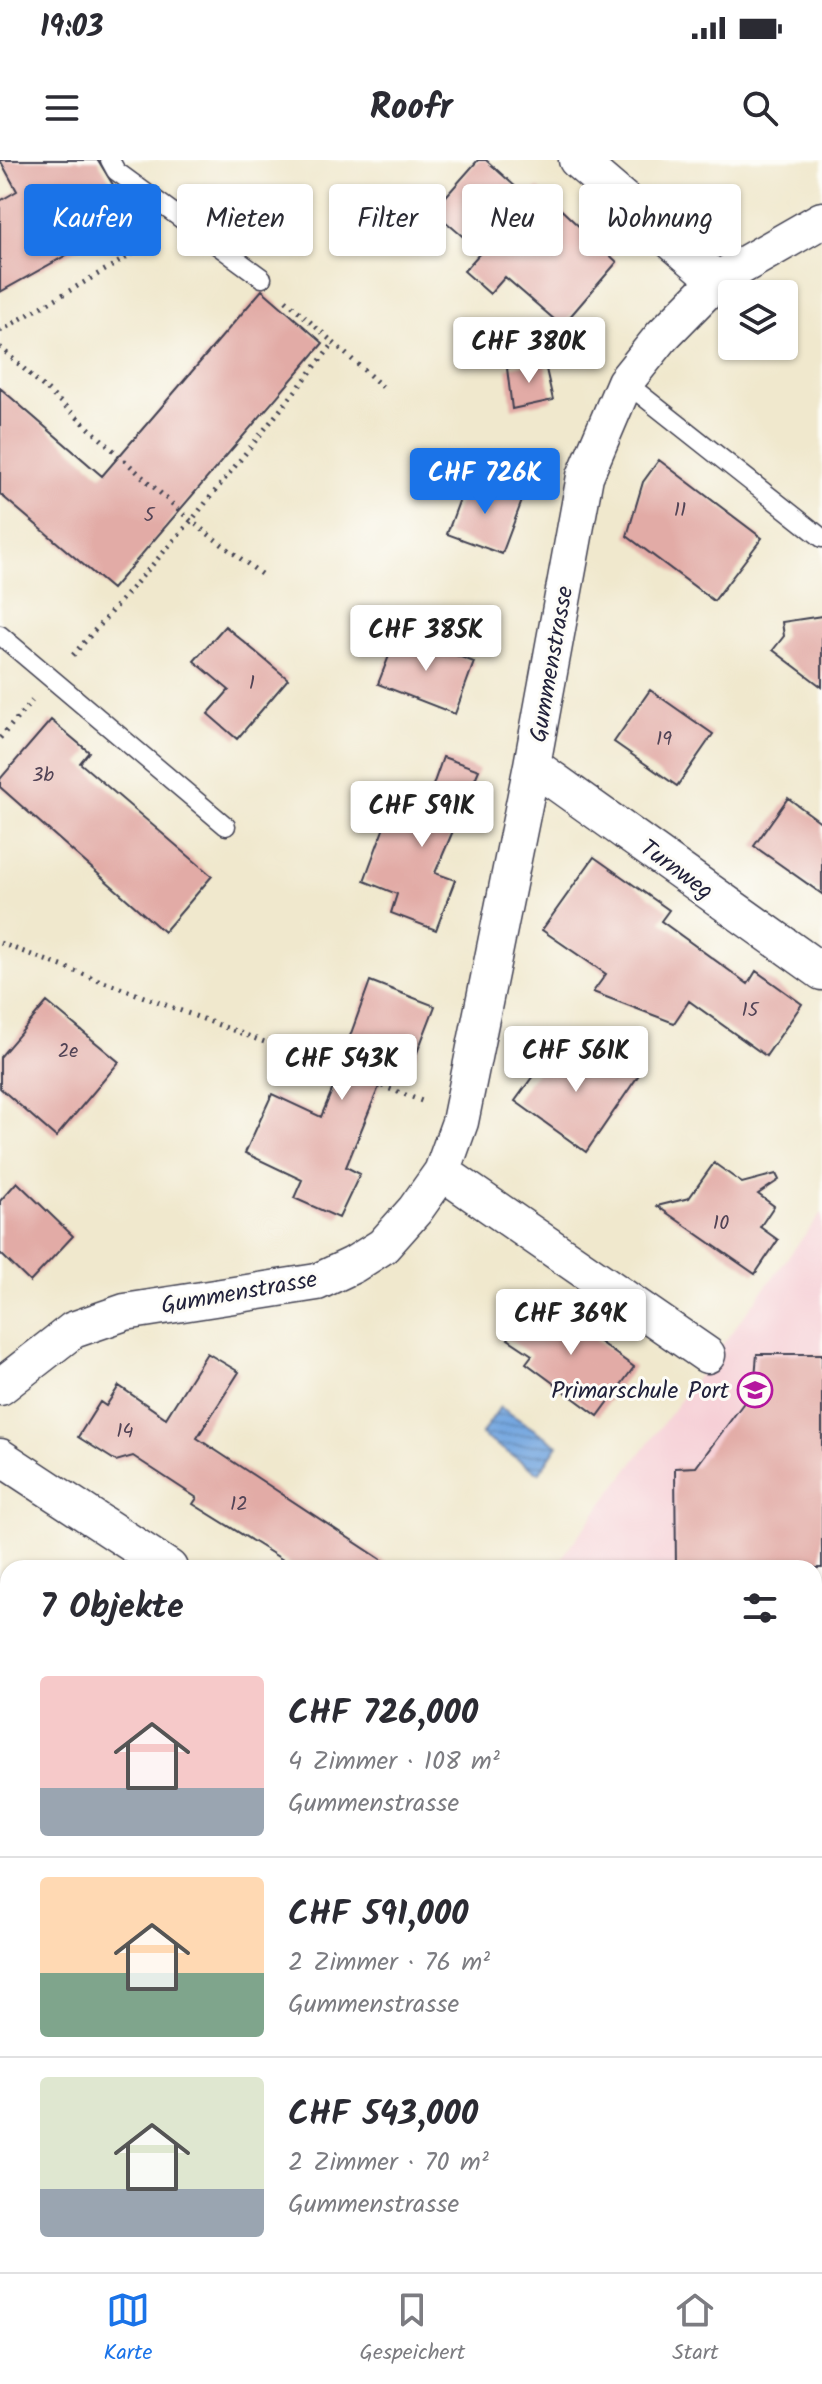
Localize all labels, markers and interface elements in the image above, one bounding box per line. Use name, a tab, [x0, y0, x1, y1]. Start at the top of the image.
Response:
text: 19:03	[40, 4, 103, 52]
text: Roofr	[369, 80, 453, 137]
icon: menu	[40, 86, 84, 130]
icon: search	[738, 86, 782, 130]
chip: Kaufen	[24, 184, 161, 256]
chip: Mieten	[177, 184, 313, 256]
chip: Filter	[329, 184, 446, 256]
chip: Neu	[462, 184, 563, 256]
chip: Wohnung	[579, 184, 741, 256]
map controls	[718, 280, 798, 360]
button: layers	[718, 280, 798, 360]
pin: CHF 380K	[446, 317, 612, 385]
text: CHF 380K	[471, 322, 587, 364]
pin: CHF 726K	[402, 448, 568, 516]
text: CHF 726K	[428, 453, 542, 495]
house number: 11	[674, 495, 686, 527]
house number: 5	[144, 500, 156, 532]
street label: Gummenstrasse	[520, 583, 585, 745]
pin: CHF 385K	[343, 605, 509, 673]
text: CHF 385K	[368, 610, 484, 652]
house number: 1	[249, 668, 255, 700]
house number: 19	[656, 724, 672, 756]
house number: 3b	[32, 760, 54, 792]
pin: CHF 591K	[339, 781, 505, 849]
text: CHF 591K	[369, 786, 475, 828]
street label: Turnweg	[631, 830, 721, 911]
house number: 15	[741, 995, 760, 1027]
pin: CHF 561K	[493, 1026, 659, 1094]
text: CHF 561K	[522, 1031, 630, 1073]
pin: CHF 543K	[259, 1034, 425, 1102]
house number: 2e	[58, 1036, 78, 1068]
text: CHF 543K	[285, 1039, 399, 1081]
house number: 10	[713, 1208, 729, 1240]
street label: Gummenstrasse	[158, 1261, 321, 1326]
pin: CHF 369K	[488, 1289, 654, 1357]
text: CHF 369K	[514, 1294, 628, 1336]
school or university icon: Primarschule Port	[736, 1371, 774, 1409]
place label: Primarschule Port	[551, 1372, 730, 1411]
house number: 14	[116, 1416, 134, 1448]
house number: 12	[230, 1489, 248, 1521]
text: 7 Objekte	[40, 1581, 184, 1635]
icon: filters	[738, 1586, 782, 1630]
text: CHF 726,000	[288, 1687, 478, 1741]
icon: home	[104, 1708, 200, 1804]
text: 4 Zimmer · 108 m²	[288, 1741, 500, 1783]
text: Gummenstrasse	[288, 1783, 459, 1825]
text: CHF 591,000	[288, 1888, 469, 1942]
icon: home	[104, 1909, 200, 2005]
text: 2 Zimmer · 76 m²	[288, 1942, 490, 1984]
text: Gummenstrasse	[288, 1984, 459, 2026]
text: CHF 543,000	[288, 2088, 478, 2142]
icon: home	[104, 2109, 200, 2205]
text: 2 Zimmer · 70 m²	[288, 2142, 489, 2184]
text: Gummenstrasse	[288, 2184, 459, 2226]
tab: Karte	[104, 2288, 153, 2371]
tab: Gespeichert	[360, 2288, 465, 2371]
tab: Start	[672, 2288, 719, 2371]

